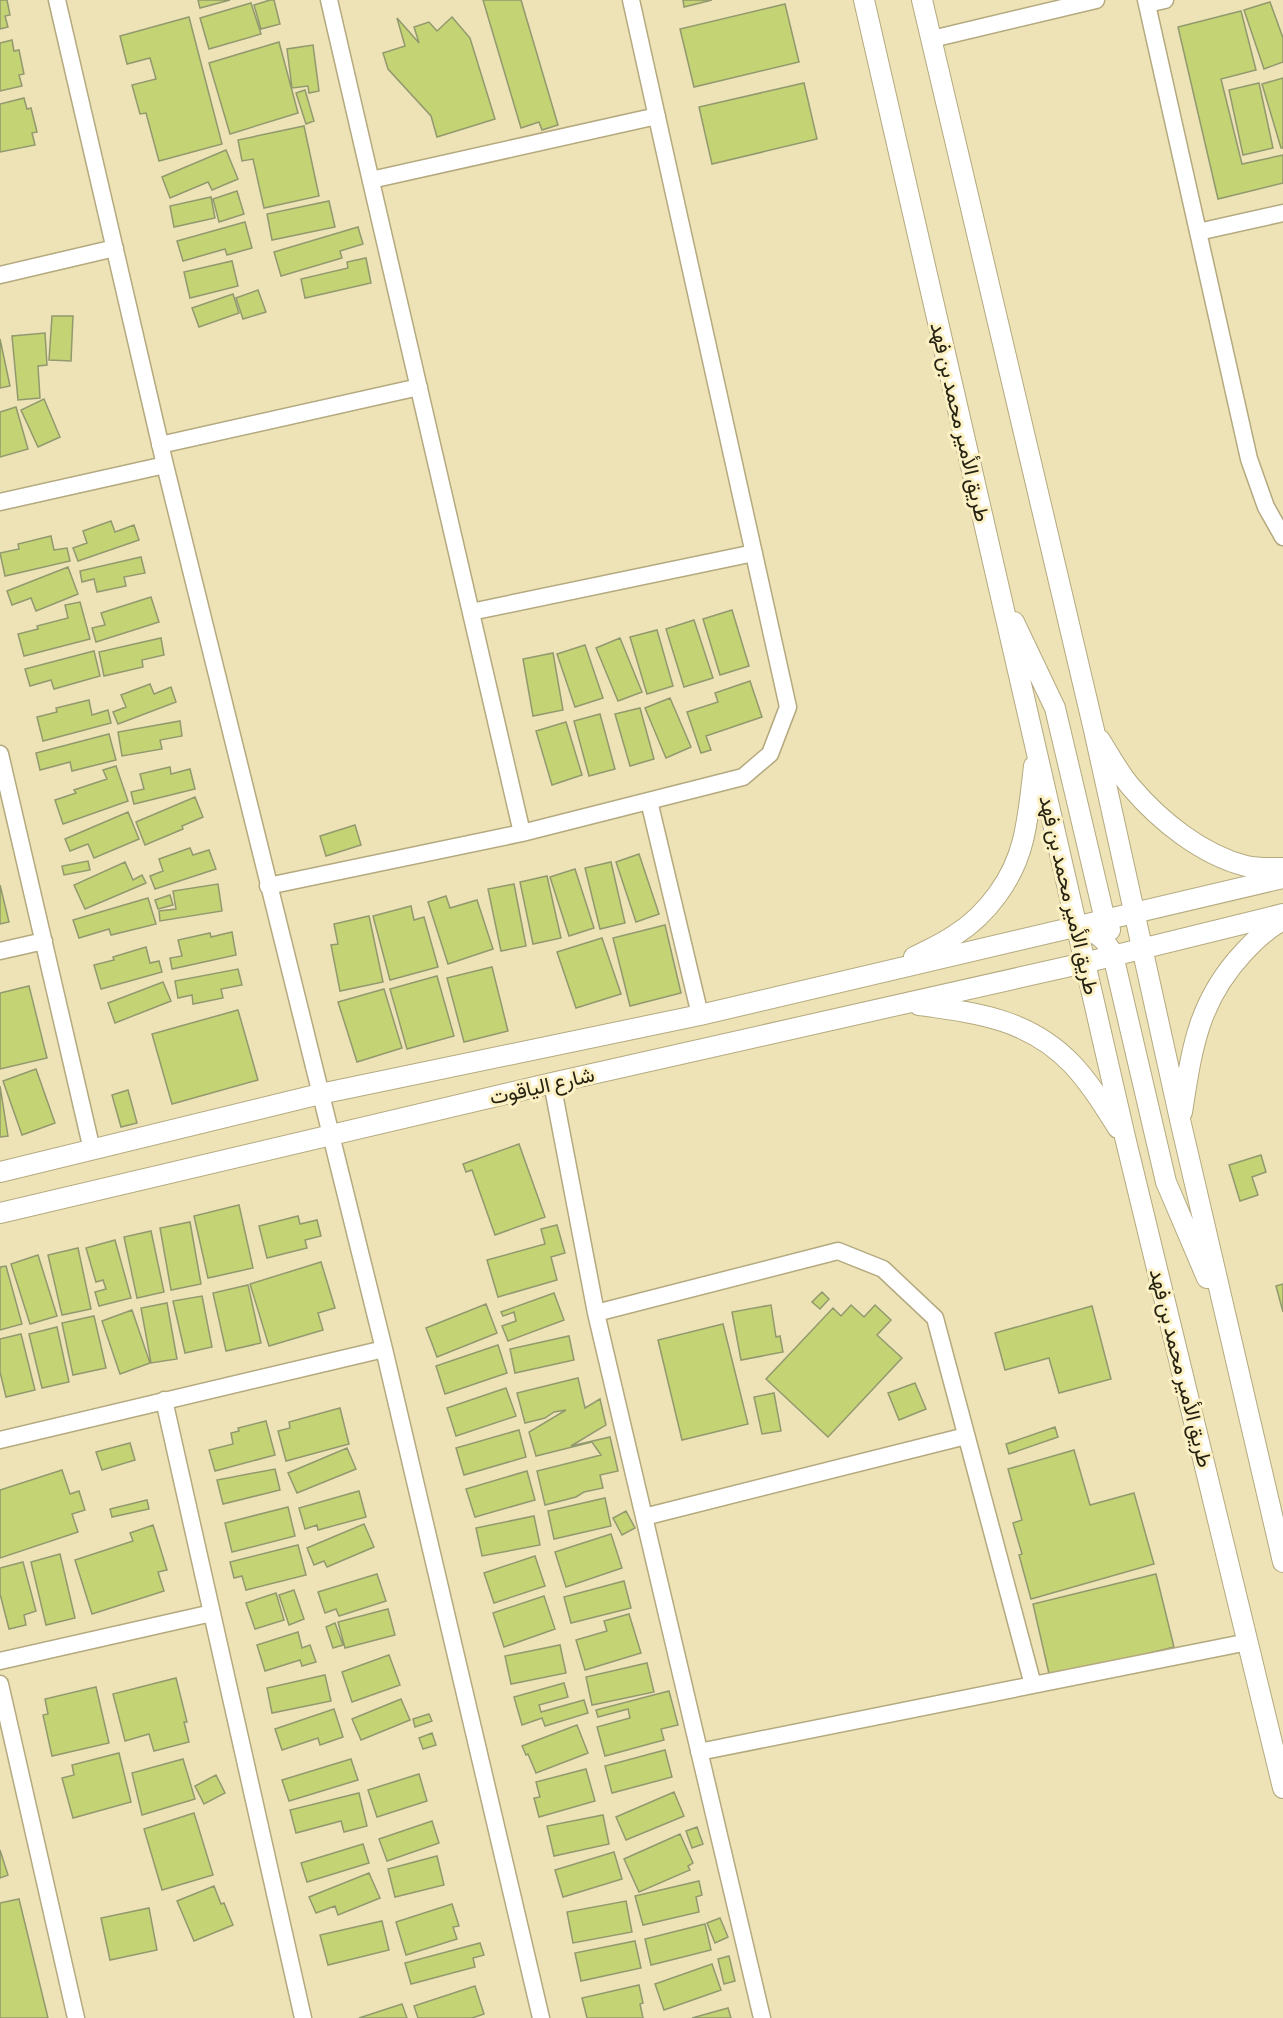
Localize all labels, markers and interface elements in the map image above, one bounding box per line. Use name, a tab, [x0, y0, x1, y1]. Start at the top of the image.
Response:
street label: طريق الأمير محمد بن فهد	[924, 320, 995, 524]
street label: طريق الأمير محمد بن فهد	[1033, 793, 1104, 997]
street label: شارع الياقوت	[488, 1064, 597, 1112]
street label: طريق الأمير محمد بن فهد	[1144, 1266, 1217, 1470]

